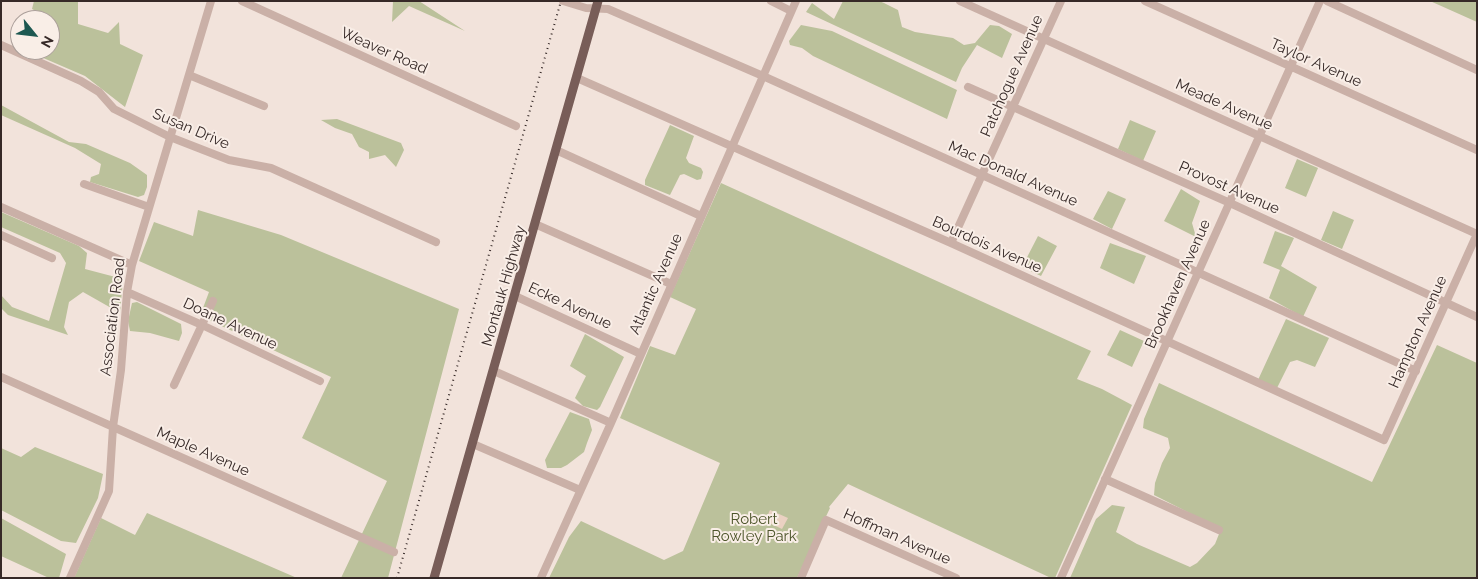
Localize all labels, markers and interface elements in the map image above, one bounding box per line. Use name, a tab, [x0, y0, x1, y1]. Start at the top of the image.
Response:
north arrow	[10, 10, 60, 60]
street label: Patchogue Avenue	[977, 12, 1047, 140]
street label: Weaver Road	[338, 24, 430, 78]
text: N	[38, 33, 57, 50]
street label: Taylor Avenue	[1267, 35, 1365, 91]
street label: Meade Avenue	[1173, 76, 1275, 134]
street label: Susan Drive	[150, 105, 232, 153]
street label: Mac Donald Avenue	[946, 137, 1080, 211]
street label: Provost Avenue	[1176, 158, 1282, 218]
street label: Bourdois Avenue	[929, 213, 1045, 277]
street label: Brookhaven Avenue	[1141, 217, 1215, 351]
street label: Montauk Highway	[478, 224, 530, 348]
street label: Atlantic Avenue	[626, 231, 686, 337]
street label: Association Road	[97, 257, 129, 377]
street label: Hampton Avenue	[1385, 273, 1451, 391]
street label: Ecke Avenue	[525, 279, 615, 333]
street label: Doane Avenue	[180, 294, 280, 354]
street label: Maple Avenue	[154, 423, 252, 481]
street label: Hoffman Avenue	[841, 505, 953, 569]
park label: Robert Rowley Park	[711, 510, 797, 545]

